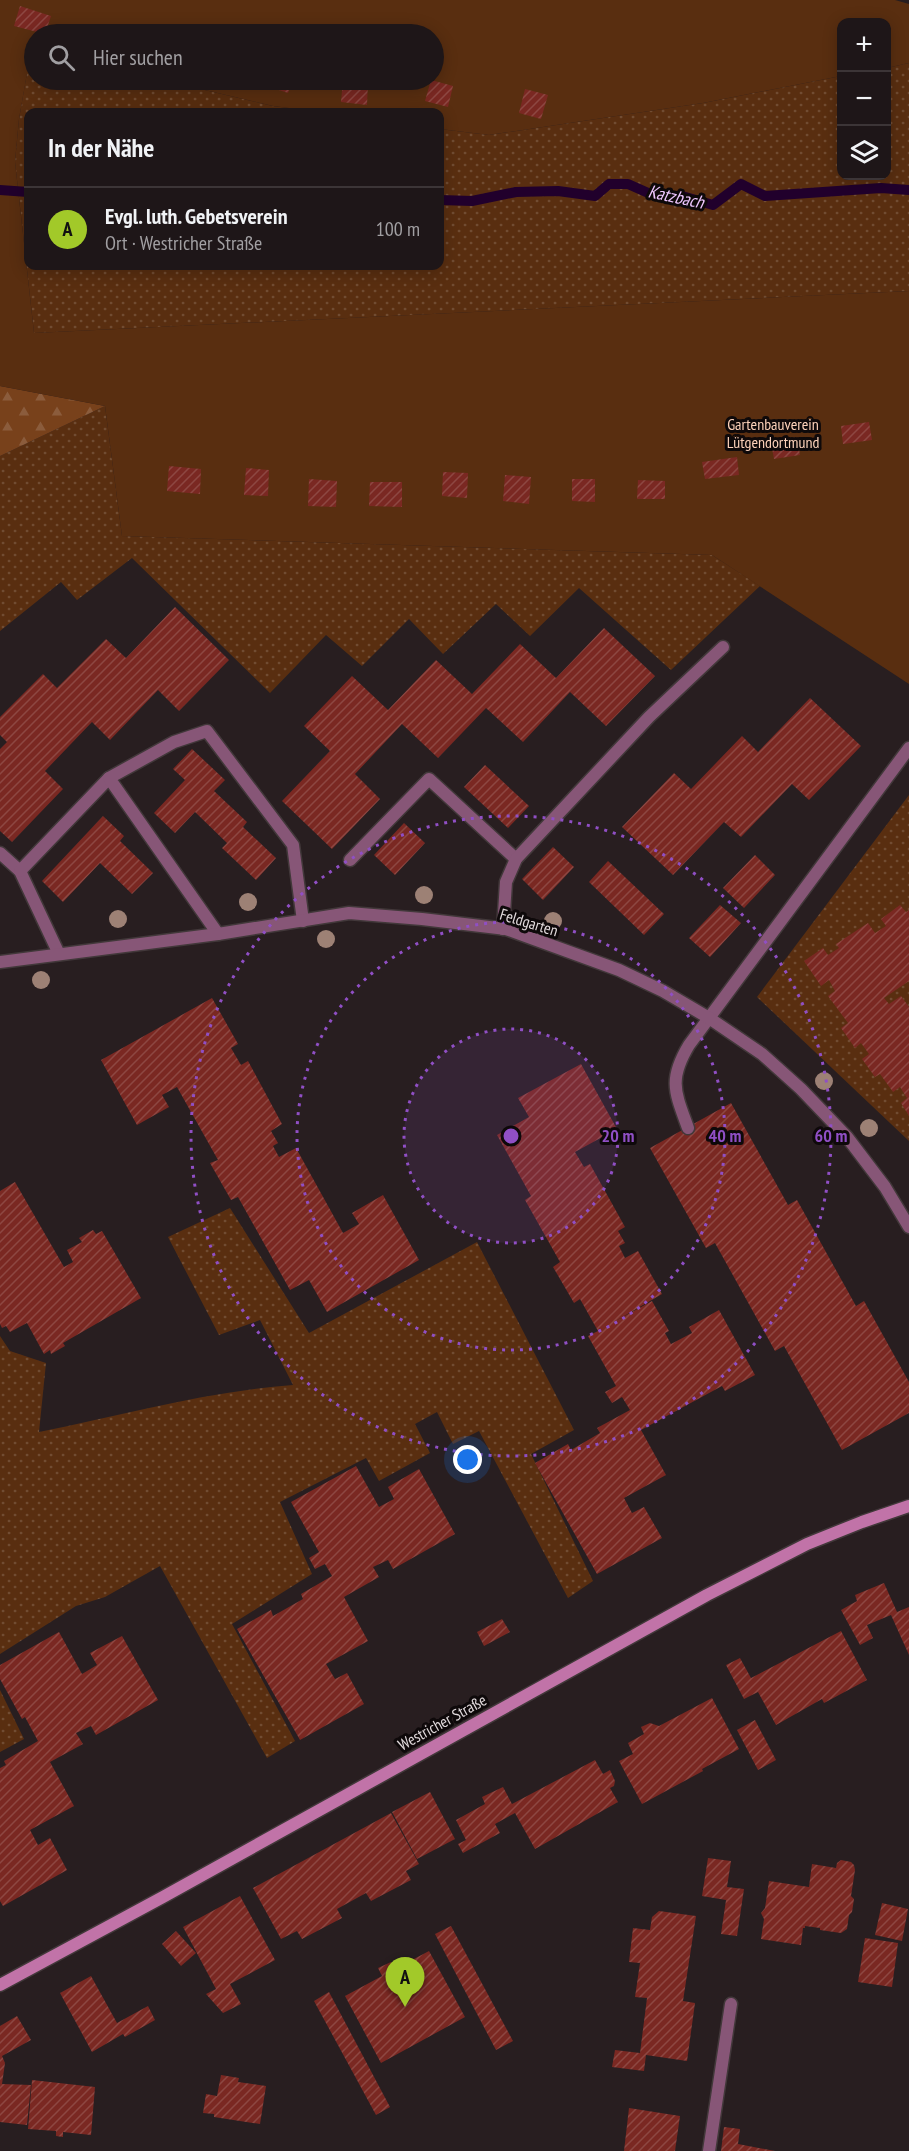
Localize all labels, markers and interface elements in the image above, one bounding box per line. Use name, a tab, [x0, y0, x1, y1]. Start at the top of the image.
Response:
map controls	[837, 18, 891, 180]
button: +	[837, 18, 891, 72]
search box	[24, 24, 444, 90]
icon: search	[45, 41, 78, 74]
text: Hier suchen	[93, 43, 183, 71]
button: −	[837, 72, 891, 126]
button: layers	[837, 126, 891, 180]
text: In der Nähe	[48, 131, 154, 164]
water label: Katzbach	[646, 179, 707, 214]
text: Evgl. luth. Gebetsverein	[105, 202, 288, 230]
text: A	[62, 216, 73, 242]
text: 100 m	[376, 216, 420, 242]
text: Ort · Westricher Straße	[105, 230, 262, 256]
park label: Gartenbauverein Lütgendortmund	[727, 414, 819, 452]
street label: Feldgarten	[497, 904, 561, 940]
text: 20 m	[602, 1124, 634, 1147]
text: 40 m	[709, 1124, 741, 1147]
text: 60 m	[815, 1124, 847, 1147]
centre of rings	[501, 1126, 521, 1146]
your location	[453, 1445, 482, 1474]
street label: Westricher Straße	[394, 1689, 490, 1755]
pin: A	[386, 1958, 424, 2007]

